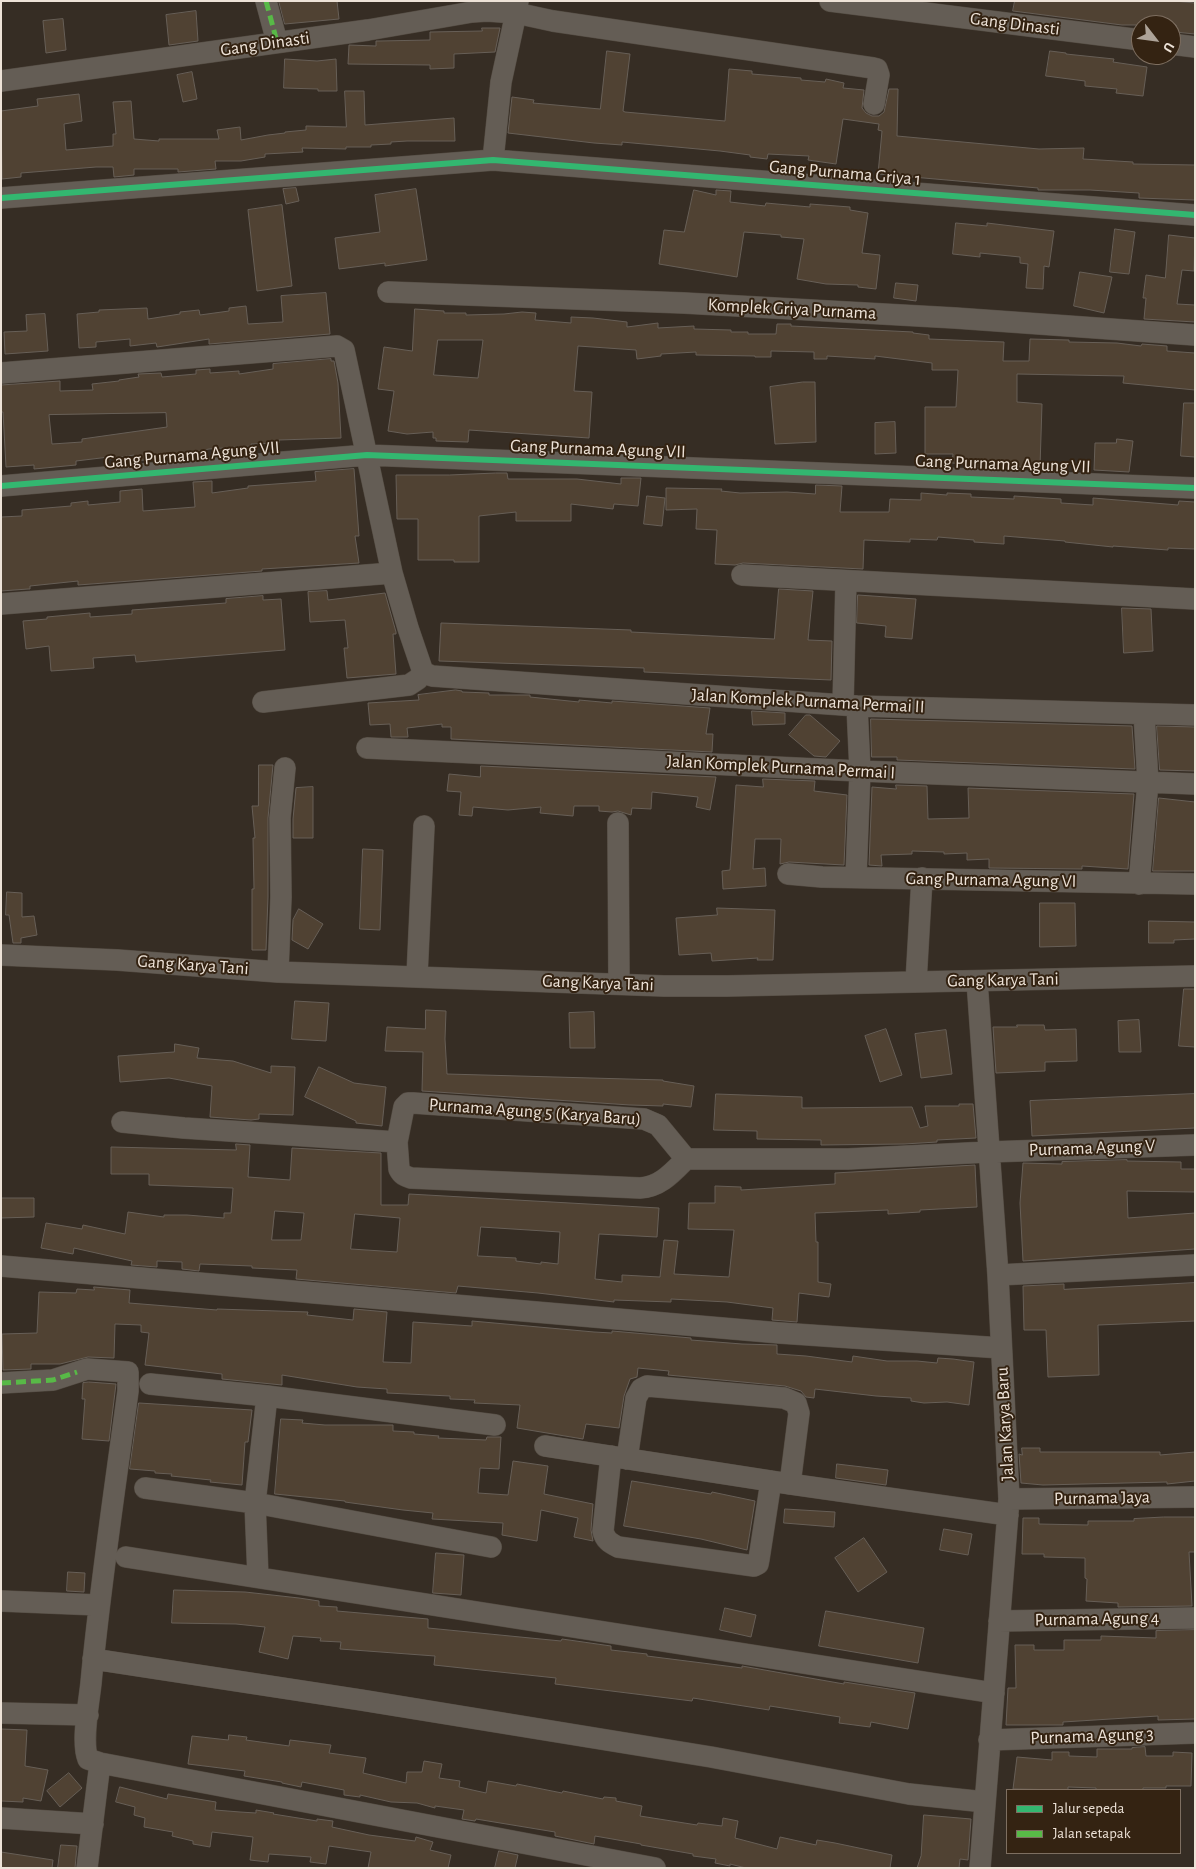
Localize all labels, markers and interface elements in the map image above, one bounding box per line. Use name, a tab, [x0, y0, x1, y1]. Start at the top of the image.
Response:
street label: Gang Dinasti	[969, 8, 1061, 40]
north arrow	[1131, 15, 1181, 65]
street label: Gang Dinasti	[219, 27, 311, 61]
text: U	[1160, 40, 1176, 54]
street label: Gang Purnama Griya 1	[768, 156, 922, 190]
street label: Komplek Griya Purnama	[707, 294, 877, 324]
street label: Gang Purnama Agung VII	[510, 435, 686, 463]
street label: Gang Purnama Agung VII	[103, 437, 281, 473]
street label: Gang Purnama Agung VII	[915, 450, 1091, 478]
street label: Jalan Komplek Purnama Permai II	[691, 684, 925, 718]
street label: Jalan Komplek Purnama Permai I	[666, 750, 896, 784]
street label: Gang Purnama Agung VI	[905, 868, 1077, 892]
street label: Gang Karya Tani	[137, 950, 249, 980]
street label: Gang Karya Tani	[947, 968, 1059, 992]
street label: Gang Karya Tani	[542, 970, 654, 996]
street label: Purnama Agung 5 (Karya Baru)	[428, 1094, 642, 1130]
street label: Purnama Agung V	[1028, 1135, 1156, 1161]
street label: Jalan Karya Baru	[991, 1367, 1019, 1481]
street label: Purnama Jaya	[1054, 1486, 1150, 1510]
street label: Purnama Agung 4	[1034, 1607, 1160, 1631]
street label: Purnama Agung 3	[1030, 1723, 1154, 1749]
legend	[1006, 1789, 1181, 1854]
text: Jalur sepeda	[1053, 1801, 1125, 1816]
text: Jalan setapak	[1053, 1826, 1131, 1841]

